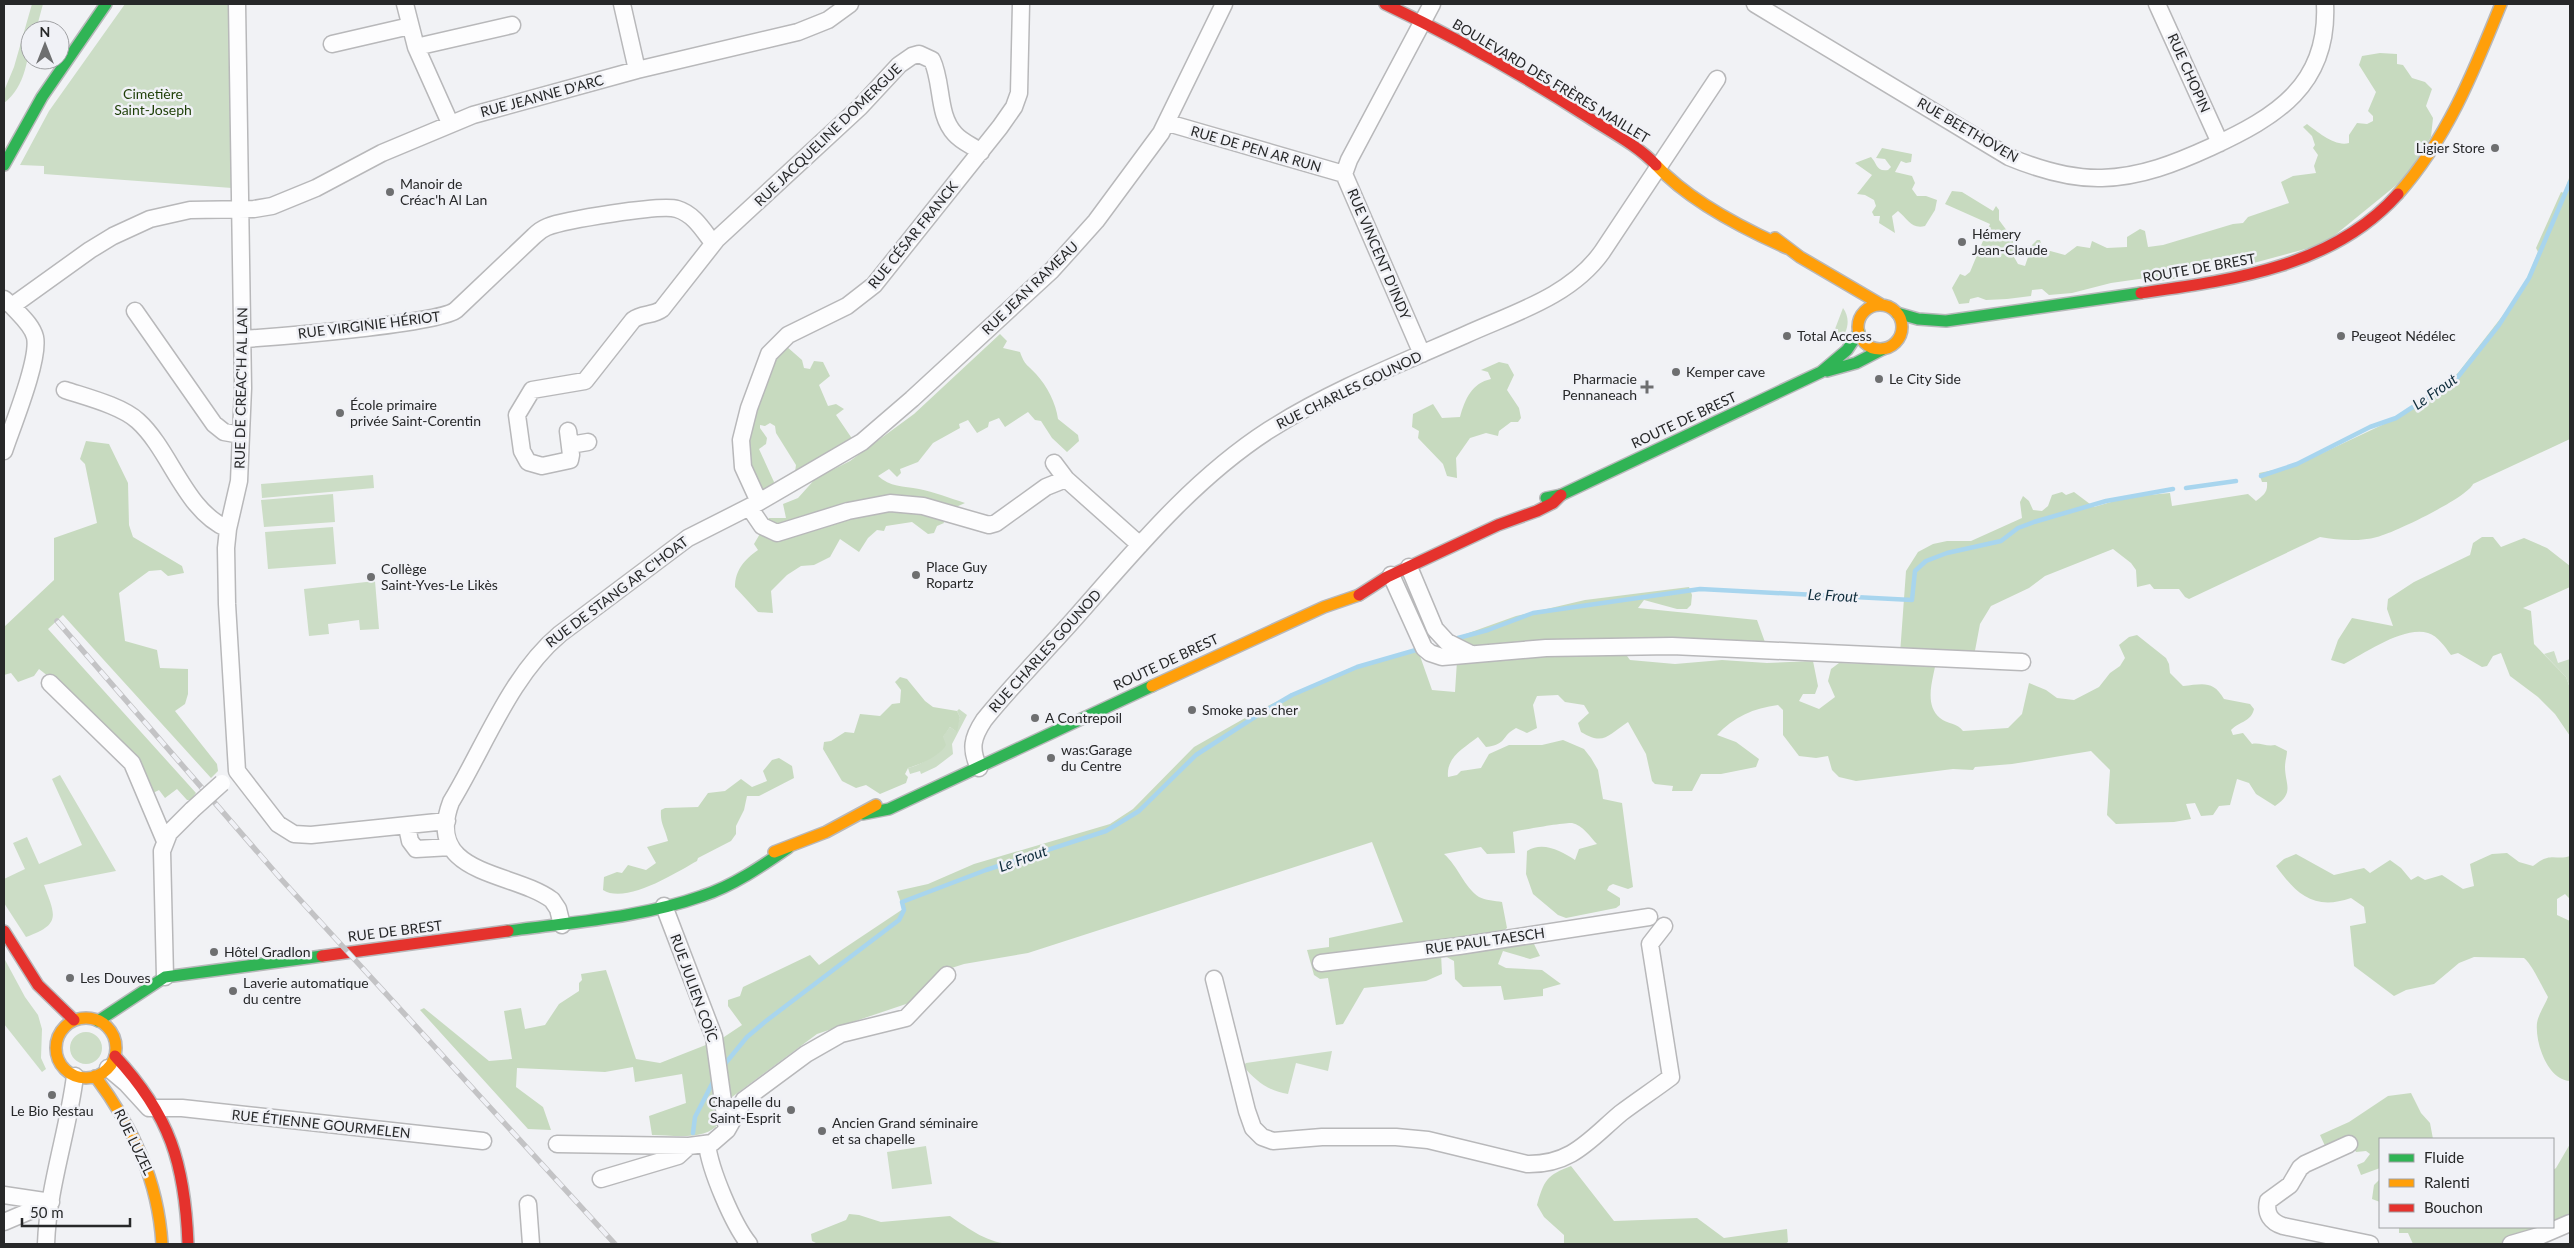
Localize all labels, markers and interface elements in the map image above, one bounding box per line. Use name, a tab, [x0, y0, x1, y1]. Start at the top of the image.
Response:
street label: BOULEVARD DES FRÈRES MAILLET	[1450, 15, 1653, 147]
north arrow	[20, 20, 70, 70]
text: N	[40, 23, 50, 40]
street label: RUE CHOPIN	[2164, 31, 2214, 115]
street label: RUE JACQUELINE DOMERGUE	[751, 60, 905, 209]
street label: RUE JEANNE D'ARC	[478, 71, 606, 120]
park label: Cimetière Saint-Joseph	[114, 85, 192, 118]
street label: RUE BEETHOVEN	[1915, 94, 2022, 165]
street label: RUE DE PEN AR RUN	[1189, 122, 1323, 175]
place label: Ligier Store	[2416, 139, 2485, 156]
marker: Ligier Store	[2489, 142, 2501, 154]
place label: Manoir de Créac'h Al Lan	[400, 175, 487, 208]
street label: RUE CÉSAR FRANCK	[864, 177, 961, 292]
marker: Manoir de Créac'h Al Lan	[384, 186, 396, 198]
street label: RUE VINCENT D'INDY	[1344, 186, 1415, 322]
place label: Hémery Jean-Claude	[1972, 225, 2048, 258]
marker: Hémery Jean-Claude	[1956, 236, 1968, 248]
street label: RUE JEAN RAMEAU	[978, 237, 1081, 338]
street label: ROUTE DE BREST	[2141, 249, 2257, 286]
street label: RUE DE CREAC'H AL LAN	[231, 307, 250, 469]
street label: RUE VIRGINIE HÉRIOT	[297, 307, 442, 342]
place label: Total Access	[1797, 327, 1872, 344]
place label: Peugeot Nédélec	[2351, 327, 2456, 344]
marker: Total Access	[1781, 330, 1793, 342]
marker: Peugeot Nédélec	[2335, 330, 2347, 342]
street label: RUE CHARLES GOUNOD	[1273, 347, 1424, 432]
place label: Kemper cave	[1686, 363, 1765, 380]
marker: Kemper cave	[1670, 366, 1682, 378]
water label: Le Frout	[2409, 369, 2461, 413]
place label: Pharmacie Pennaneach	[1562, 370, 1637, 403]
place label: Le City Side	[1889, 370, 1961, 387]
marker: Le City Side	[1873, 373, 1885, 385]
marker: Pharmacie Pennaneach	[1641, 381, 1653, 393]
street label: ROUTE DE BREST	[1628, 387, 1740, 451]
place label: École primaire privée Saint-Corentin	[350, 396, 481, 429]
marker: École primaire privée Saint-Corentin	[334, 407, 346, 419]
street label: RUE DE STANG AR C'HOAT	[542, 532, 692, 651]
place label: Place Guy Ropartz	[926, 558, 988, 591]
place label: Collège Saint-Yves-Le Likès	[381, 560, 498, 593]
marker: Place Guy Ropartz	[910, 569, 922, 581]
marker: Collège Saint-Yves-Le Likès	[365, 571, 377, 583]
water label: Le Frout	[1807, 585, 1859, 605]
street label: RUE CHARLES GOUNOD	[985, 586, 1104, 716]
street label: ROUTE DE BREST	[1110, 629, 1222, 693]
place label: Smoke pas cher	[1202, 701, 1298, 718]
marker: Smoke pas cher	[1186, 704, 1198, 716]
place label: A Contrepoil	[1045, 709, 1122, 726]
marker: A Contrepoil	[1029, 712, 1041, 724]
place label: was:Garage du Centre	[1061, 741, 1132, 774]
marker: was:Garage du Centre	[1045, 752, 1057, 764]
water label: Le Frout	[996, 841, 1050, 875]
street label: RUE DE BREST	[347, 916, 444, 945]
street label: RUE PAUL TAESCH	[1424, 924, 1546, 957]
street label: RUE JULIEN COÏC	[667, 932, 722, 1045]
place label: Hôtel Gradlon	[224, 943, 311, 960]
marker: Hôtel Gradlon	[208, 946, 220, 958]
place label: Les Douves	[80, 969, 151, 986]
marker: Les Douves	[64, 972, 76, 984]
place label: Laverie automatique du centre	[243, 974, 369, 1007]
marker: Laverie automatique du centre	[227, 985, 239, 997]
marker: Le Bio Restau	[46, 1089, 58, 1101]
place label: Chapelle du Saint-Esprit	[708, 1093, 781, 1126]
place label: Le Bio Restau	[11, 1102, 94, 1119]
marker: Chapelle du Saint-Esprit	[785, 1104, 797, 1116]
street label: RUE LUZEL	[111, 1106, 158, 1178]
street label: RUE ÉTIENNE GOURMELEN	[231, 1106, 411, 1141]
place label: Ancien Grand séminaire et sa chapelle	[832, 1114, 978, 1147]
marker: Ancien Grand séminaire et sa chapelle	[816, 1125, 828, 1137]
legend	[2379, 1138, 2554, 1228]
text: Fluide	[2424, 1148, 2464, 1166]
text: Ralenti	[2424, 1173, 2470, 1191]
scale bar	[22, 1196, 130, 1228]
text: Bouchon	[2424, 1198, 2483, 1216]
text: 50 m	[30, 1203, 64, 1221]

